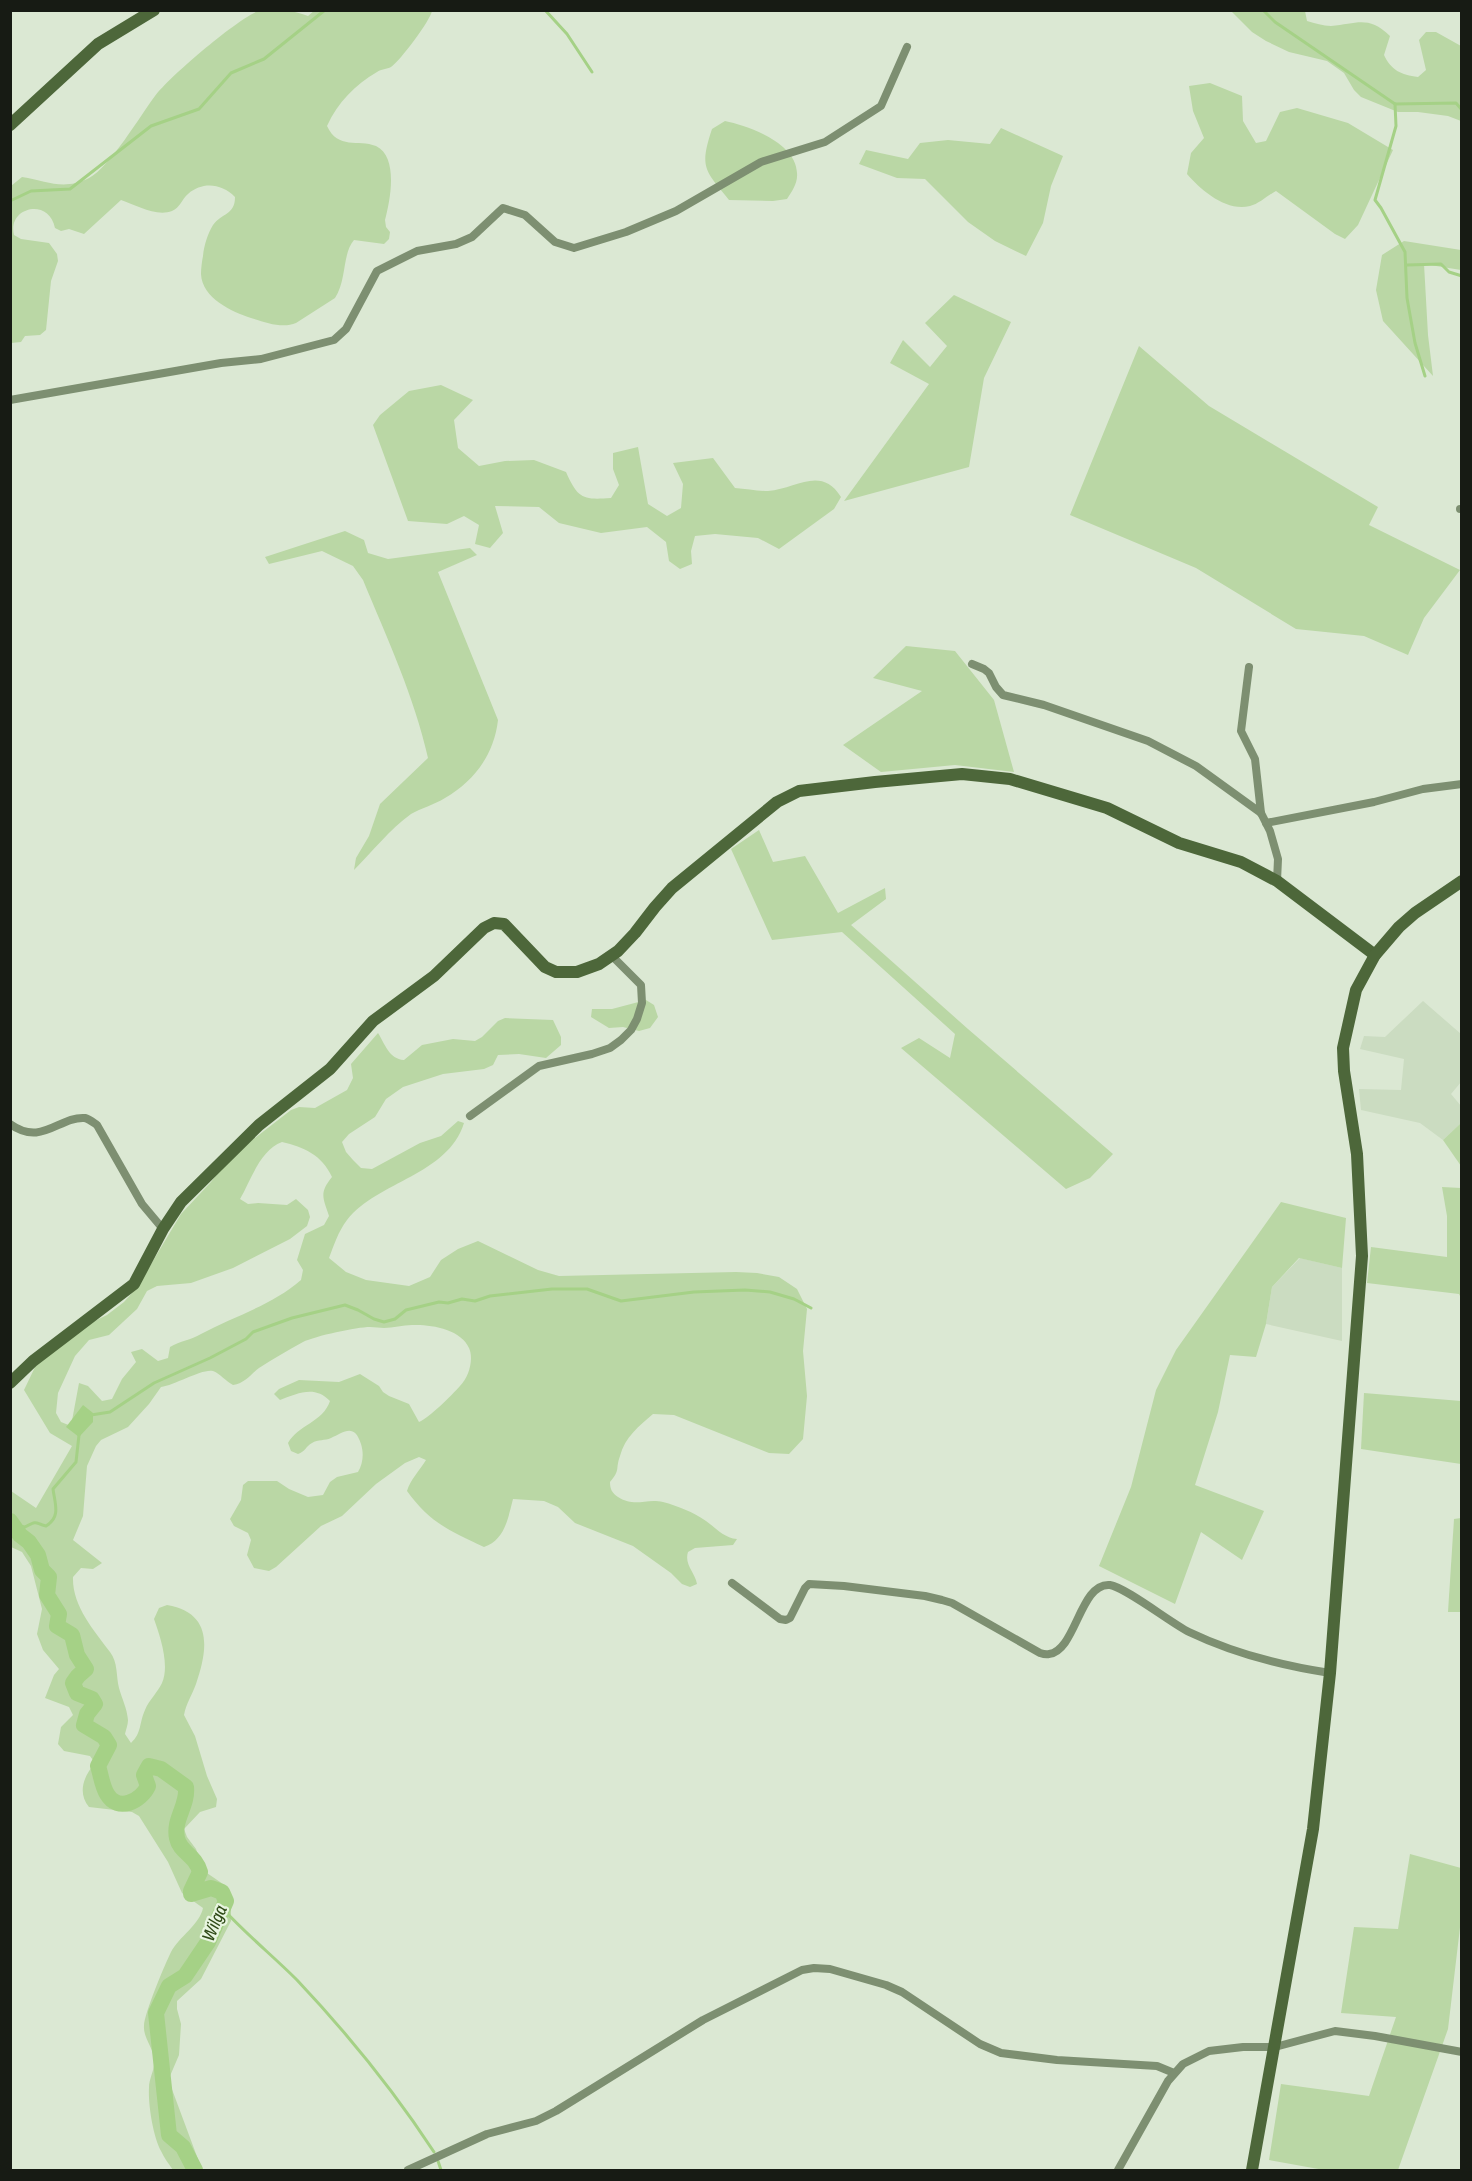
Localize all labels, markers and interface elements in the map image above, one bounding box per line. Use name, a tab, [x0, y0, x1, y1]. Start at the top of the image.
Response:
water label: Wilga	[195, 1901, 233, 1945]

